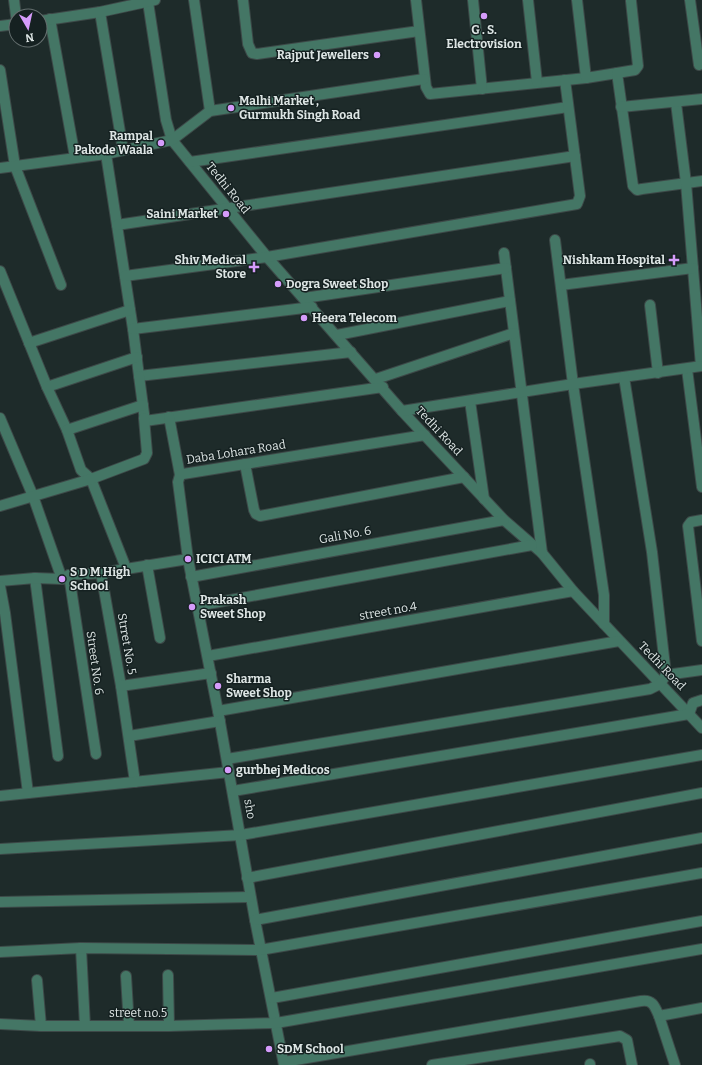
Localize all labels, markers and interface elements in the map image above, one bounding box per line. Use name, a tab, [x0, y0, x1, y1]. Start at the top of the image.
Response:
north arrow	[8, 8, 48, 48]
marker: G . S. Electrovision	[479, 11, 489, 21]
place label: G . S. Electrovision	[446, 23, 522, 51]
text: N	[24, 30, 35, 45]
place label: Rajput Jewellers	[277, 48, 369, 63]
marker: Rajput Jewellers	[372, 50, 382, 60]
place label: Malhi Market , Gurmukh Singh Road	[239, 94, 361, 122]
marker: Malhi Market , Gurmukh Singh Road	[226, 103, 236, 113]
place label: Rampal Pakode Waala	[74, 129, 153, 157]
marker: Rampal Pakode Waala	[156, 138, 166, 148]
street label: Tedhi Road	[203, 160, 253, 216]
place label: Saini Market	[146, 207, 218, 221]
marker: Saini Market	[221, 209, 231, 219]
place label: Shiv Medical Store	[174, 253, 246, 281]
place label: Nishkam Hospital	[563, 253, 665, 267]
marker: Nishkam Hospital	[668, 254, 680, 266]
marker: Shiv Medical Store	[249, 262, 259, 272]
place label: Dogra Sweet Shop	[286, 277, 388, 291]
marker: Dogra Sweet Shop	[273, 279, 283, 289]
place label: Heera Telecom	[312, 311, 397, 325]
marker: Heera Telecom	[299, 313, 309, 323]
street label: Tedhi Road	[413, 404, 465, 458]
street label: Daba Lohara Road	[185, 437, 287, 467]
street label: Gali No. 6	[318, 524, 372, 546]
place label: ICICI ATM	[196, 552, 252, 566]
marker: ICICI ATM	[183, 554, 193, 564]
place label: S D M High School	[70, 565, 131, 593]
marker: S D M High School	[57, 574, 67, 584]
place label: Prakash Sweet Shop	[200, 593, 266, 621]
street label: street no.4	[358, 599, 418, 623]
marker: Prakash Sweet Shop	[187, 602, 197, 612]
street label: Strret No. 5	[115, 612, 139, 676]
street label: Street No. 6	[84, 630, 106, 696]
street label: Tedhi Road	[636, 639, 688, 693]
place label: Sharma Sweet Shop	[226, 672, 292, 700]
marker: Sharma Sweet Shop	[213, 681, 223, 691]
place label: gurbhej Medicos	[236, 763, 330, 778]
marker: gurbhej Medicos	[223, 765, 233, 775]
street label: sho	[241, 798, 259, 820]
street label: street no.5	[109, 1006, 167, 1020]
place label: SDM School	[277, 1042, 344, 1056]
marker: SDM School	[264, 1044, 274, 1054]

